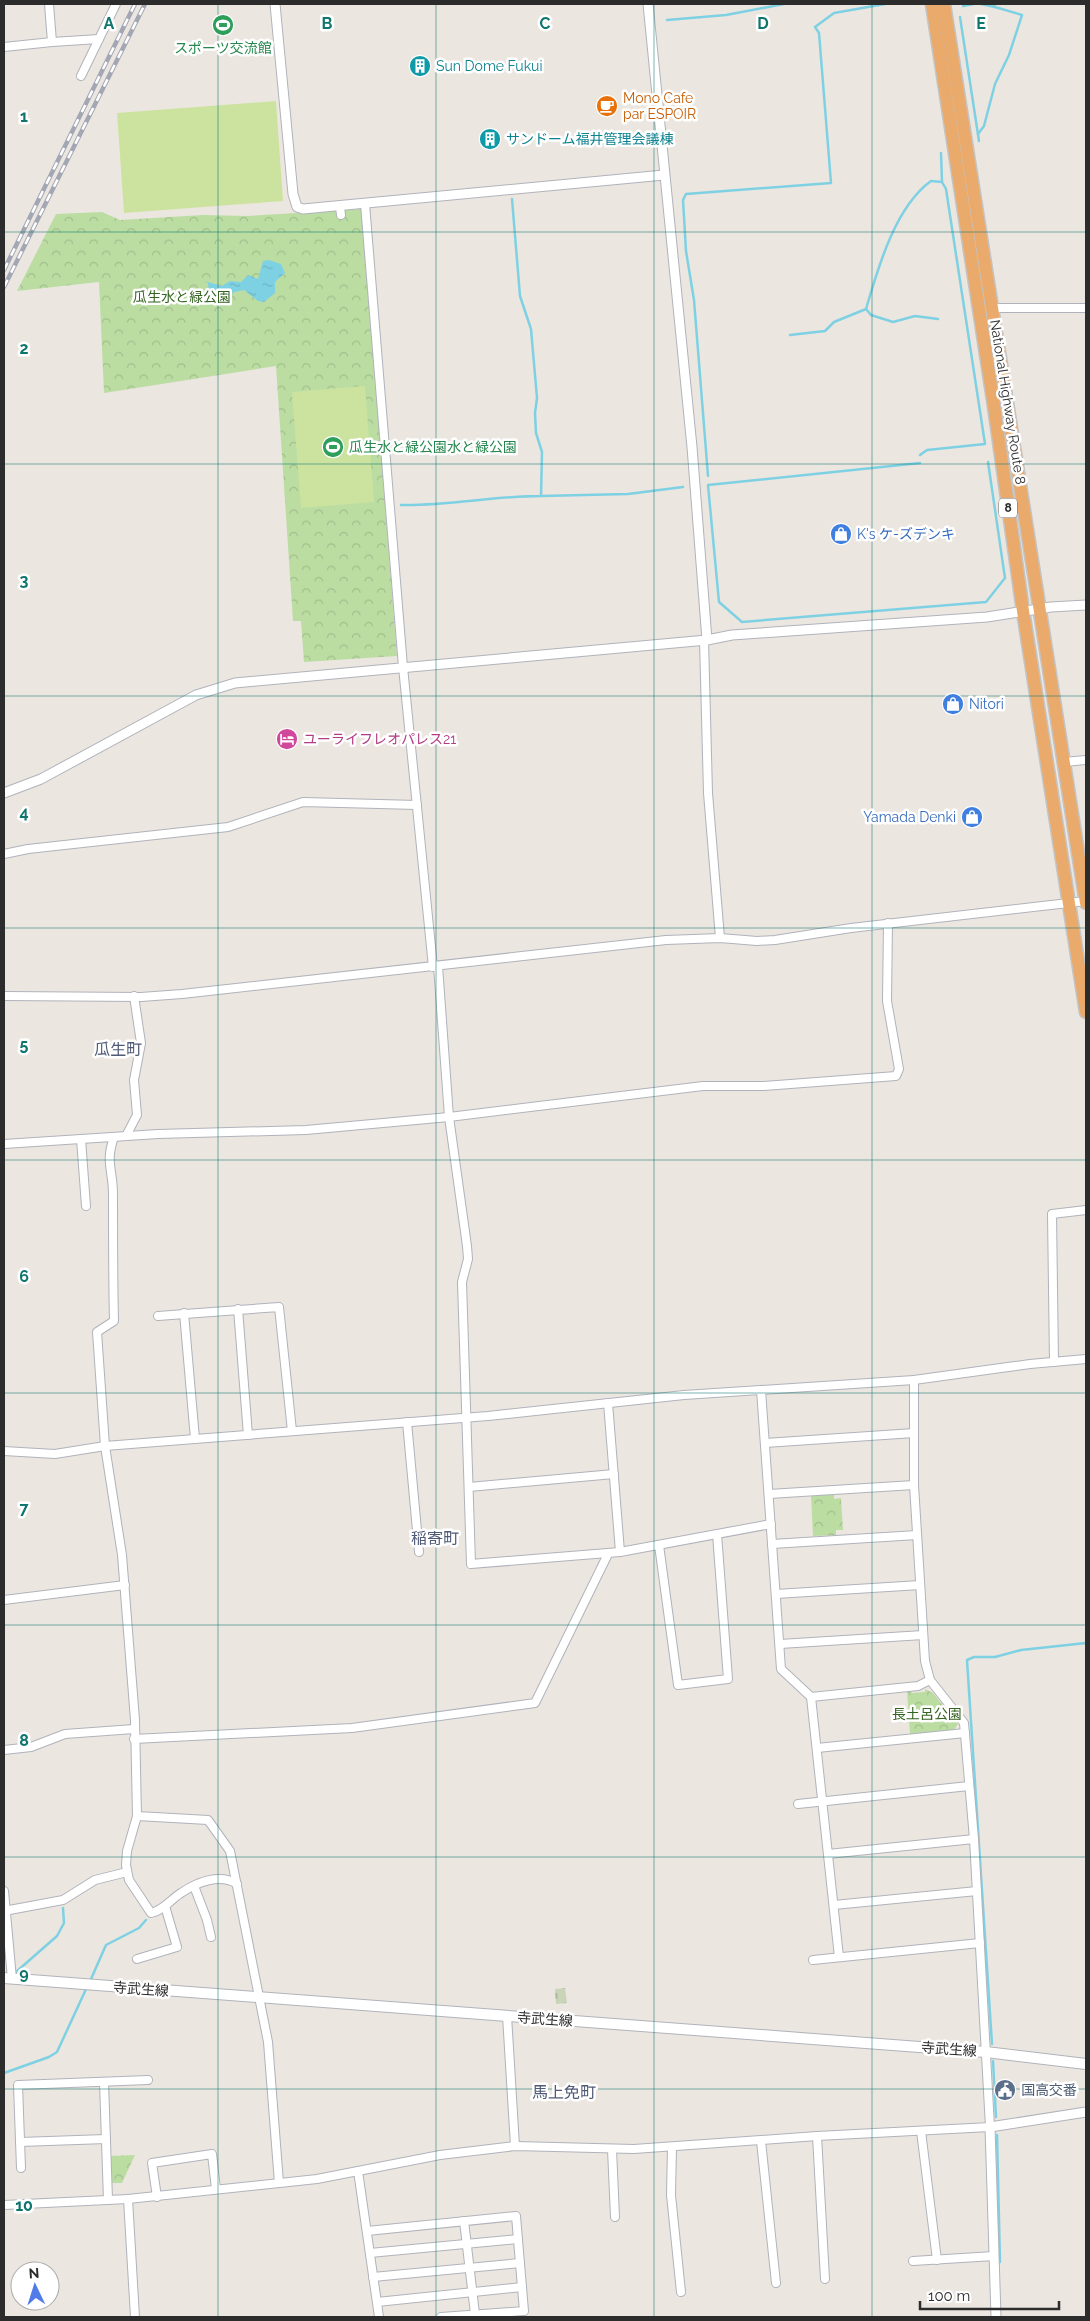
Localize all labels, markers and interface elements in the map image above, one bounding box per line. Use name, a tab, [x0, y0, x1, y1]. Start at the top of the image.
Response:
sports icon: スポーツ交流館	[211, 13, 235, 37]
text: A	[104, 14, 115, 33]
text: B	[322, 14, 333, 33]
text: C	[540, 14, 551, 33]
text: D	[757, 14, 769, 33]
text: E	[976, 14, 986, 33]
place label: スポーツ交流館	[174, 40, 272, 56]
building icon: Sun Dome Fukui	[408, 54, 432, 78]
place label: Sun Dome Fukui	[436, 58, 542, 74]
place label: Mono Cafe par ESPOIR	[623, 90, 696, 122]
cafe icon: Mono Cafe par ESPOIR	[595, 94, 619, 118]
text: 1	[20, 107, 28, 126]
building icon: サンドーム福井管理会議棟	[478, 127, 502, 151]
place label: サンドーム福井管理会議棟	[506, 131, 674, 147]
park label: 瓜生水と緑公園	[133, 289, 231, 305]
street label: National Highway Route 8	[987, 318, 1029, 486]
text: 2	[19, 339, 29, 358]
sports icon: 瓜生水と緑公園水と緑公園	[321, 435, 345, 459]
place label: 瓜生水と緑公園水と緑公園	[349, 439, 517, 455]
road number: 8	[999, 498, 1017, 518]
shop icon: K's ケ-ズデンキ	[829, 522, 853, 546]
place label: K's ケ-ズデンキ	[857, 526, 955, 542]
text: 3	[20, 571, 29, 590]
shop icon: Nitori	[941, 692, 965, 716]
place label: Nitori	[969, 696, 1004, 712]
hotel icon: ユーライフレオパレス21	[275, 727, 299, 751]
place label: ユーライフレオパレス21	[303, 731, 456, 747]
text: 4	[19, 803, 29, 822]
shop icon: Yamada Denki	[960, 805, 984, 829]
place label: Yamada Denki	[863, 809, 956, 825]
text: 5	[20, 1035, 29, 1054]
district label: 瓜生町	[94, 1040, 142, 1059]
text: 6	[19, 1267, 29, 1286]
text: 7	[20, 1499, 29, 1518]
district label: 稲寄町	[411, 1529, 459, 1548]
park label: 長土呂公園	[892, 1706, 962, 1722]
text: 8	[19, 1731, 29, 1750]
text: 9	[19, 1964, 29, 1983]
street label: 寺武生線	[113, 1979, 169, 1999]
street label: 寺武生線	[517, 2009, 573, 2029]
street label: 寺武生線	[921, 2039, 977, 2059]
public building icon: 国高交番	[993, 2078, 1017, 2102]
place label: 国高交番	[1021, 2082, 1077, 2098]
district label: 馬上免町	[532, 2083, 596, 2102]
text: 10	[15, 2196, 33, 2215]
north arrow	[10, 2261, 60, 2311]
text: N	[28, 2265, 40, 2281]
scale bar	[920, 2278, 1059, 2310]
text: 100 m	[928, 2287, 970, 2305]

